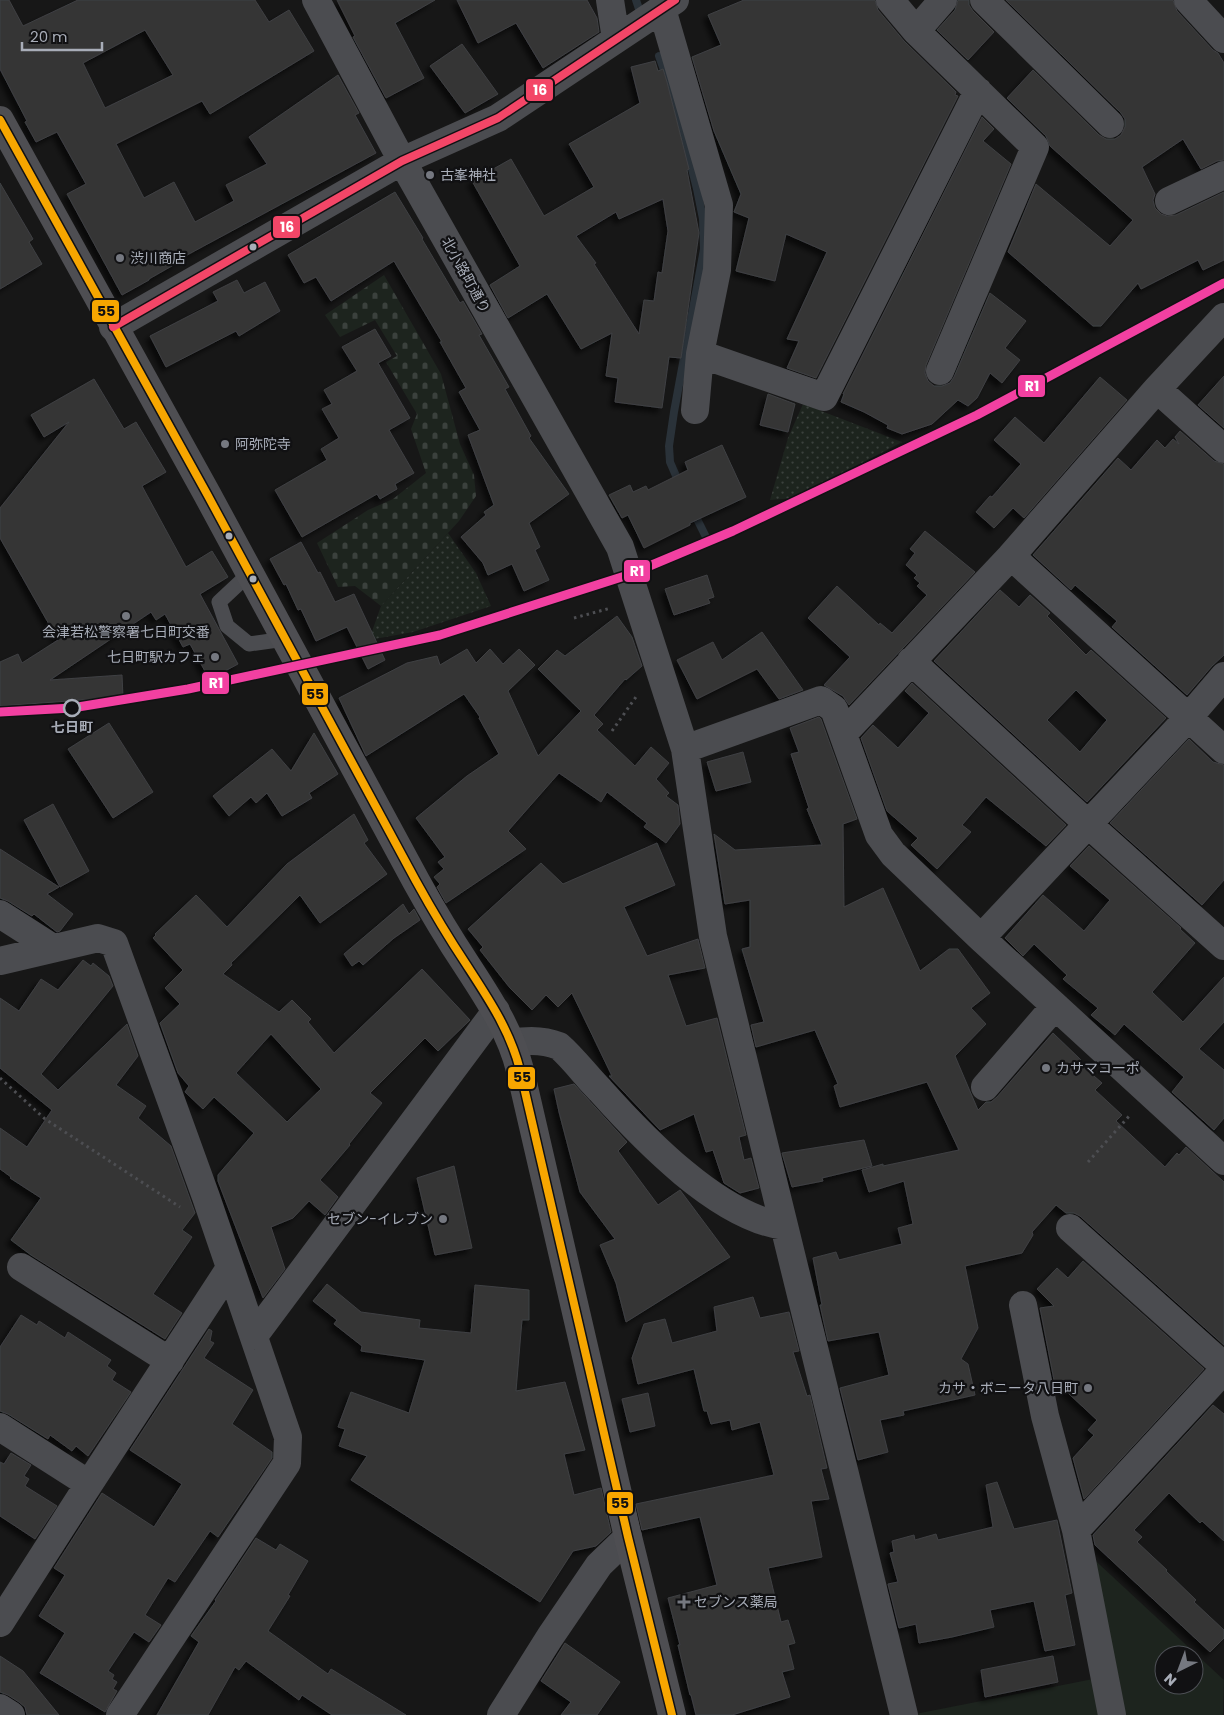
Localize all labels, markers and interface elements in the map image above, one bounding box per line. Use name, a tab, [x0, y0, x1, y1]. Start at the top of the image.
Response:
scale bar	[22, 20, 102, 52]
text: 20 m	[30, 26, 68, 47]
line badge: 16	[525, 78, 554, 102]
text: 16	[533, 80, 547, 100]
place label: 古峯神社	[440, 165, 496, 185]
marker: 古峯神社	[424, 169, 436, 181]
line badge: 16	[272, 215, 301, 239]
text: 16	[280, 217, 294, 237]
street label: 北小路町通り	[437, 233, 495, 317]
unlabelled marker	[248, 242, 258, 252]
place label: 渋川商店	[130, 248, 186, 268]
marker: 渋川商店	[114, 252, 126, 264]
line badge: 55	[91, 299, 120, 323]
text: 55	[97, 301, 115, 321]
line badge: R1	[1017, 374, 1046, 398]
text: R1	[1025, 376, 1039, 396]
place label: 阿弥陀寺	[235, 434, 291, 454]
marker: 阿弥陀寺	[219, 438, 231, 450]
unlabelled marker	[224, 531, 234, 541]
line badge: R1	[623, 559, 651, 583]
text: R1	[630, 561, 644, 581]
unlabelled marker	[248, 574, 258, 584]
marker: 会津若松警察署七日町交番	[120, 610, 132, 622]
place label: 会津若松警察署七日町交番	[42, 622, 210, 642]
place label: 七日町駅カフェ	[107, 647, 205, 667]
marker: 七日町駅カフェ	[209, 651, 221, 663]
line badge: R1	[201, 671, 230, 695]
text: R1	[209, 673, 223, 693]
line badge: 55	[301, 682, 329, 706]
text: 55	[306, 684, 324, 704]
marker: 七日町	[63, 699, 81, 717]
place label: 七日町	[51, 717, 93, 737]
place label: カサマコーポ	[1056, 1058, 1140, 1078]
marker: カサマコーポ	[1040, 1062, 1052, 1074]
line badge: 55	[507, 1066, 536, 1090]
text: 55	[513, 1067, 531, 1087]
place label: セブン-イレブン	[327, 1209, 433, 1229]
marker: セブン-イレブン	[437, 1213, 449, 1225]
place label: カサ・ボニータ八日町	[938, 1378, 1078, 1398]
marker: カサ・ボニータ八日町	[1082, 1382, 1094, 1394]
line badge: 55	[606, 1491, 634, 1515]
text: 55	[611, 1493, 629, 1513]
place label: セブンス薬局	[694, 1592, 778, 1612]
marker: セブンス薬局	[678, 1596, 690, 1608]
north arrow	[1154, 1645, 1204, 1695]
text: N	[1160, 1669, 1181, 1691]

